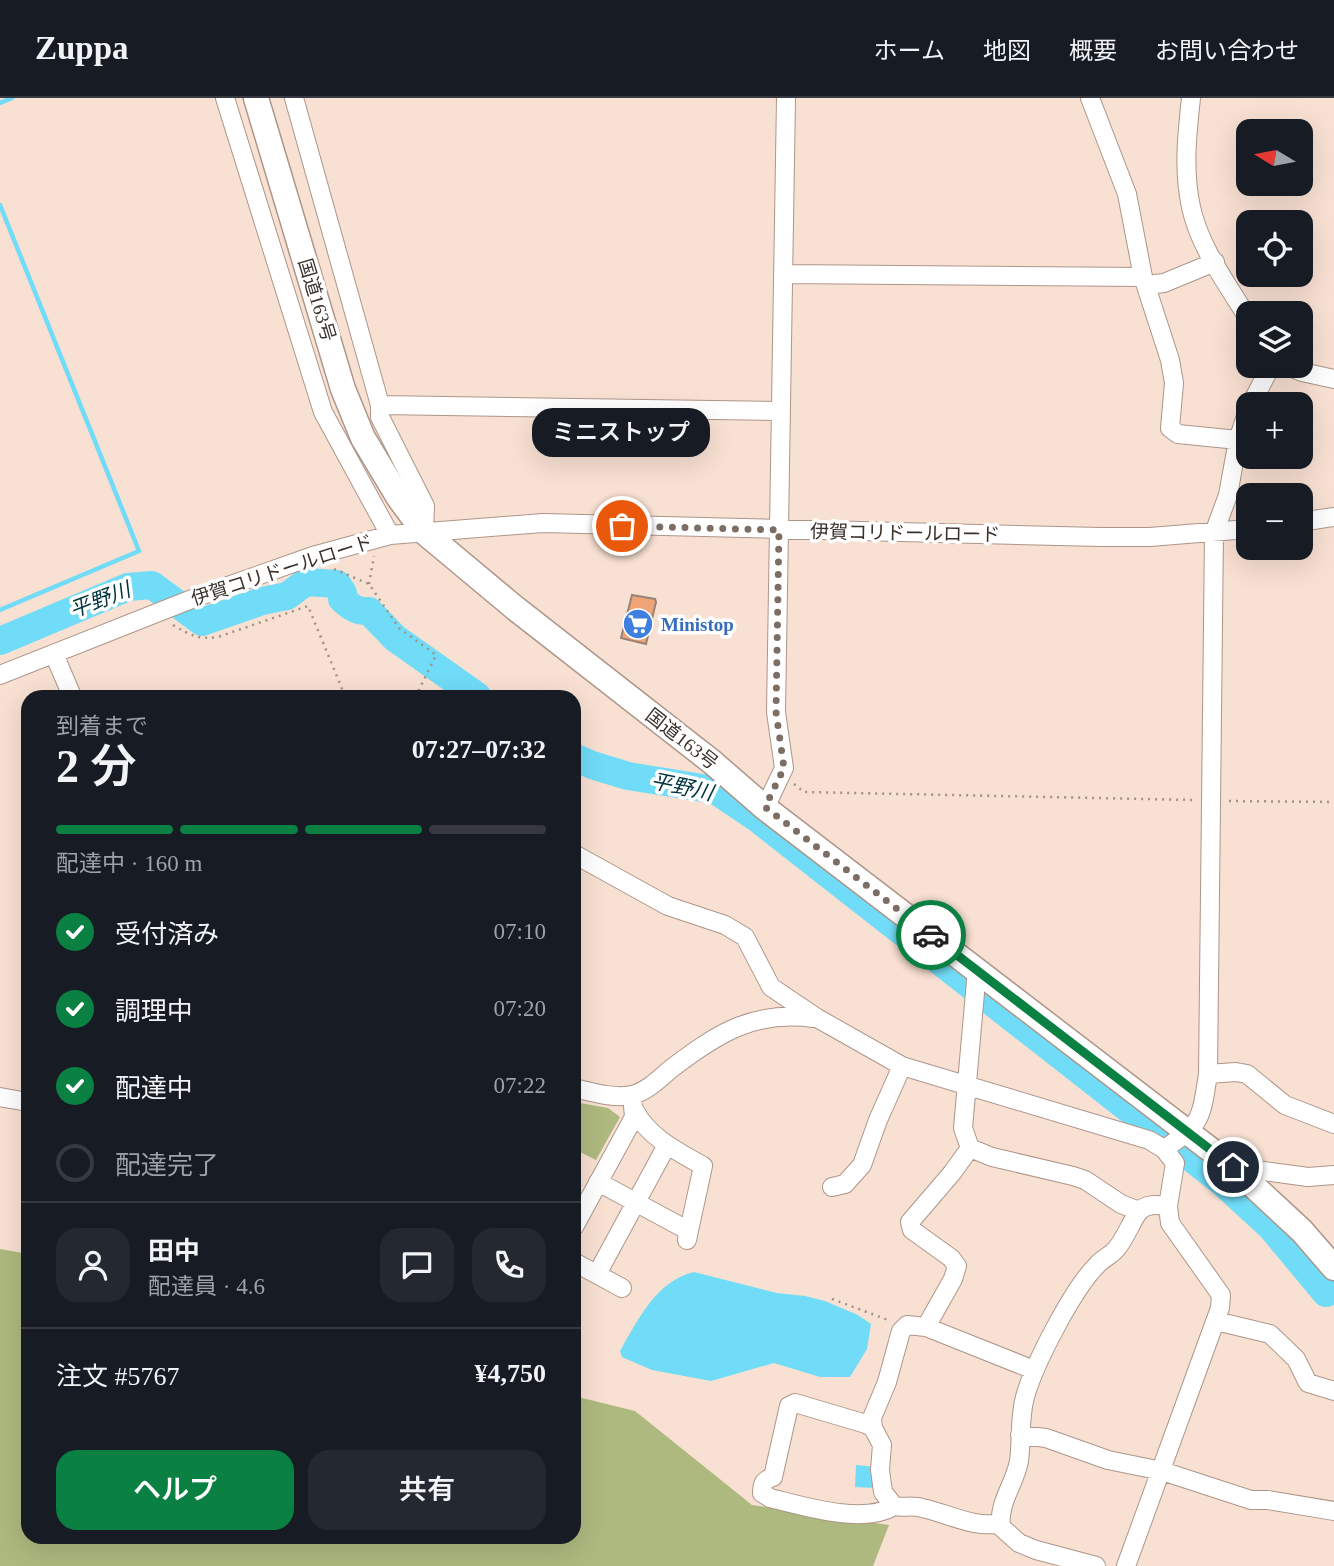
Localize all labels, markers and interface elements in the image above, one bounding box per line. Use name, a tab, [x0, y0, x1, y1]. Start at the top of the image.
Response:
text: Zuppa	[35, 30, 129, 66]
text: ホーム	[874, 38, 945, 64]
text: 地図	[983, 38, 1031, 64]
text: 概要	[1069, 38, 1117, 64]
text: お問い合わせ	[1155, 38, 1299, 64]
north arrow	[1236, 119, 1312, 196]
map controls	[1236, 119, 1313, 560]
button: locate	[1236, 210, 1313, 287]
street label: 国道163号	[294, 256, 340, 344]
button: layers	[1236, 301, 1313, 378]
button: +	[1236, 392, 1313, 469]
callout: ミニストップ	[533, 407, 711, 456]
text: ミニストップ	[552, 420, 690, 445]
button: −	[1236, 483, 1313, 560]
pin	[592, 496, 652, 556]
icon: bag	[603, 507, 641, 545]
street label: 伊賀コリドールロード	[810, 521, 1000, 545]
street label: 伊賀コリドールロード	[188, 531, 376, 609]
water label: 平野川	[66, 577, 136, 622]
supermarket icon: Ministop	[621, 607, 655, 641]
place label: Ministop	[661, 614, 734, 635]
street label: 国道163号	[642, 704, 722, 774]
text: 到着まで	[56, 714, 148, 739]
text: 07:27–07:32	[412, 735, 546, 764]
text: 2 分	[56, 741, 137, 792]
water label: 平野川	[649, 769, 717, 806]
text: 配達中 · 160 m	[56, 851, 202, 876]
courier	[896, 900, 966, 970]
icon: check	[56, 913, 94, 951]
icon: car	[912, 916, 950, 954]
text: 07:10	[494, 919, 546, 944]
text: 受付済み	[115, 920, 219, 949]
icon: check	[56, 990, 94, 1028]
text: 07:20	[494, 996, 546, 1021]
text: 調理中	[115, 997, 193, 1026]
icon: check	[56, 1067, 94, 1105]
text: 07:22	[494, 1073, 546, 1098]
text: 配達中	[115, 1074, 193, 1103]
pin	[1203, 1137, 1263, 1197]
icon: home	[1214, 1148, 1252, 1186]
text: 配達完了	[115, 1151, 219, 1180]
button: person	[56, 1228, 130, 1302]
button: chat	[380, 1228, 454, 1302]
button: phone	[472, 1228, 546, 1302]
text: 田中	[148, 1237, 200, 1266]
text: 配達員 · 4.6	[148, 1274, 265, 1299]
text: ¥4,750	[475, 1359, 546, 1388]
text: 注文 #5767	[56, 1362, 180, 1391]
button: ヘルプ	[56, 1450, 294, 1530]
button: 共有	[308, 1450, 546, 1530]

